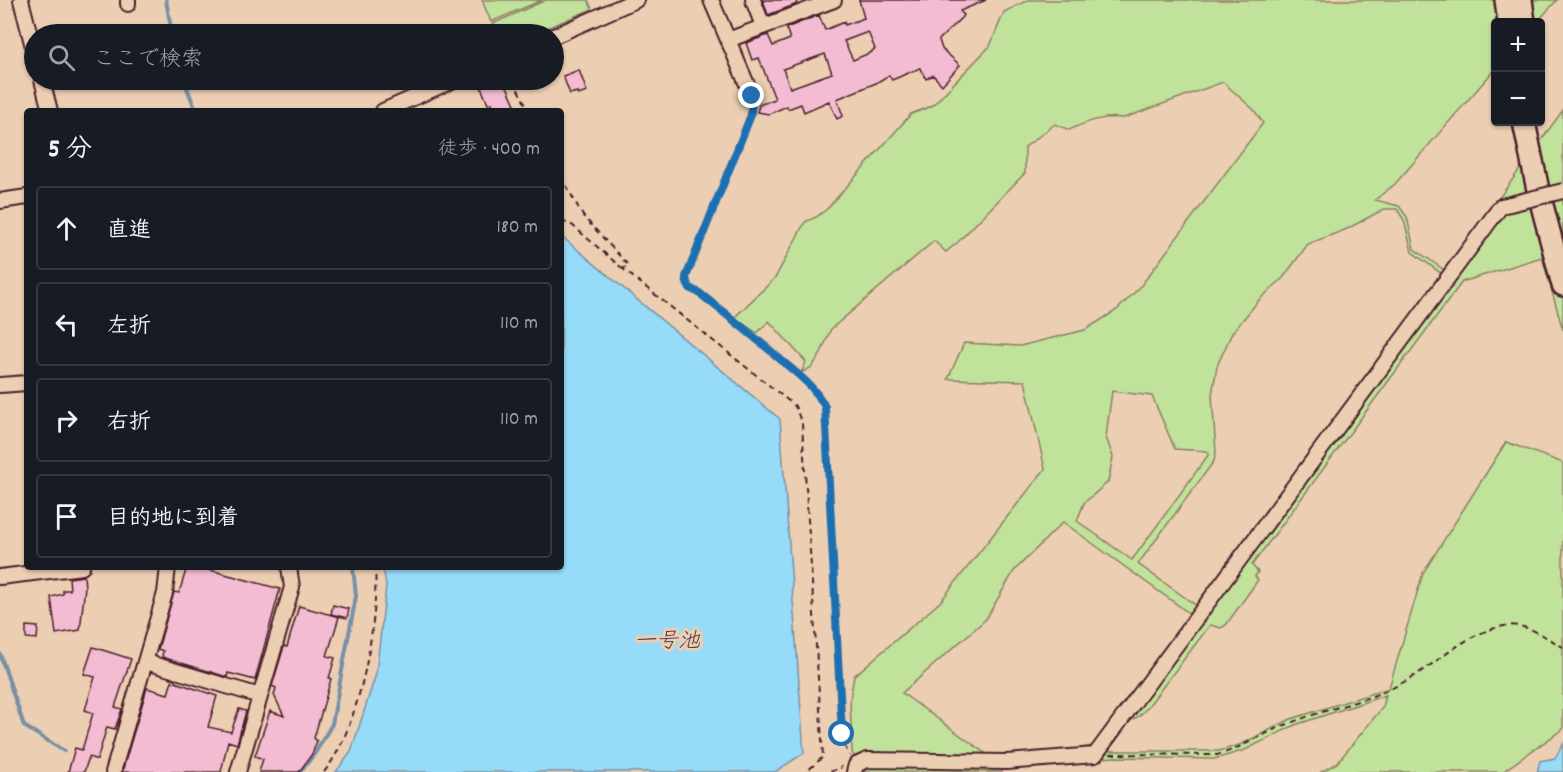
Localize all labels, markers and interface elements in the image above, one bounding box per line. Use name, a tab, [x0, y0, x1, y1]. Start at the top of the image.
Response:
map controls	[1491, 18, 1545, 126]
button: +	[1491, 18, 1545, 72]
search box	[24, 24, 564, 90]
icon: search	[45, 41, 78, 74]
text: ここで検索	[93, 45, 203, 76]
button: −	[1491, 72, 1545, 126]
route end	[738, 82, 764, 108]
text: 5 分	[48, 132, 92, 169]
text: 徒歩 · 400 m	[438, 136, 540, 164]
icon: ahead	[50, 212, 83, 245]
text: 180 m	[496, 214, 538, 242]
text: 直進	[107, 216, 151, 247]
icon: left	[50, 308, 83, 341]
text: 110 m	[500, 310, 538, 338]
text: 左折	[107, 312, 151, 343]
icon: right	[50, 404, 83, 437]
text: 110 m	[500, 406, 538, 434]
text: 右折	[107, 408, 151, 439]
icon: arrive	[50, 500, 83, 533]
text: 目的地に到着	[107, 504, 239, 535]
water label: 一号池	[634, 627, 701, 658]
route start	[828, 720, 854, 746]

